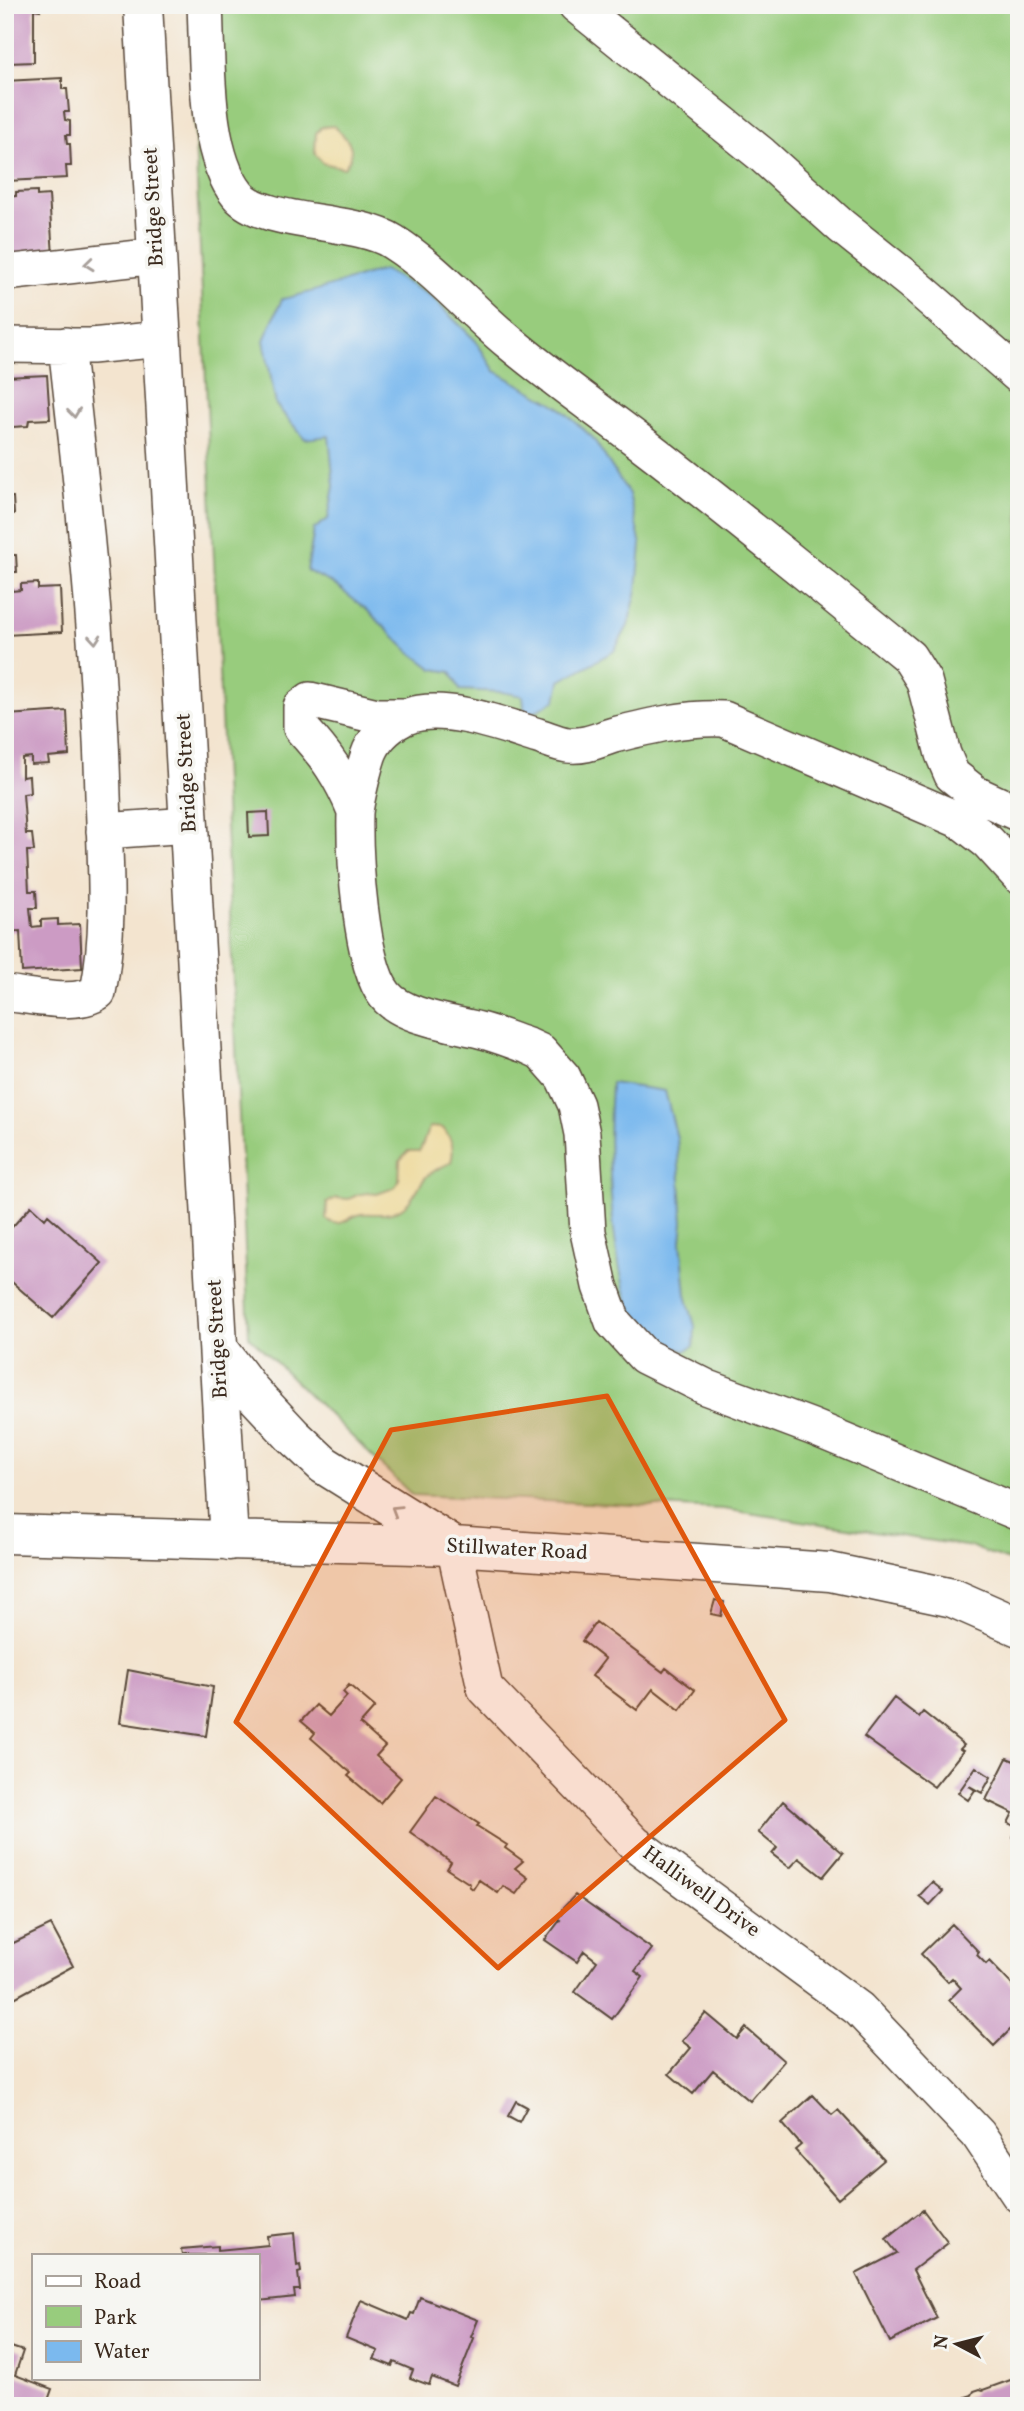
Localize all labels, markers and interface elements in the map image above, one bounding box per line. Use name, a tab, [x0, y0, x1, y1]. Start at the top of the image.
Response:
street label: Bridge Street	[136, 146, 172, 268]
one-way arrow	[83, 256, 95, 271]
one-way arrow	[66, 407, 81, 419]
one-way arrow	[87, 634, 102, 645]
street label: Bridge Street	[169, 712, 205, 834]
street label: Bridge Street	[200, 1278, 236, 1400]
one-way arrow	[390, 1505, 403, 1518]
street label: Stillwater Road	[445, 1532, 589, 1568]
street label: Halliwell Drive	[636, 1839, 766, 1945]
legend	[32, 2254, 259, 2380]
text: Road	[94, 2268, 141, 2297]
text: Park	[94, 2304, 137, 2333]
north arrow	[922, 2310, 992, 2380]
text: N	[928, 2334, 956, 2351]
text: Water	[94, 2338, 150, 2367]

